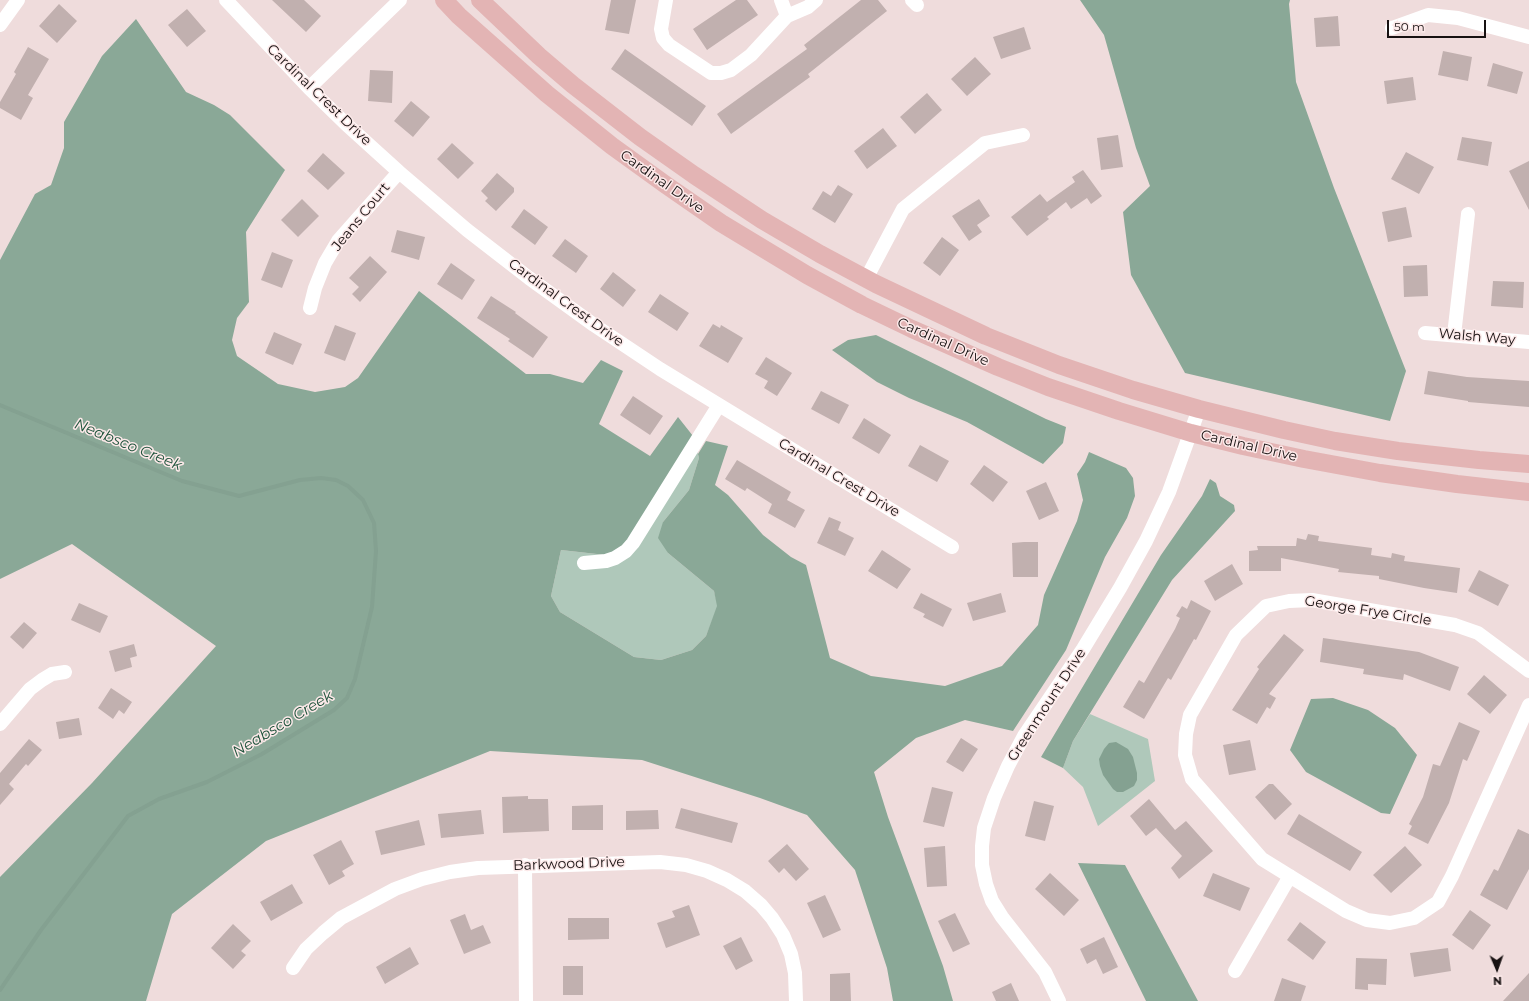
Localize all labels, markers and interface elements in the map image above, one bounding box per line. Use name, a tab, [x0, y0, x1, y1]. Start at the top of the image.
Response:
scale bar	[1389, 12, 1488, 38]
text: 50 m	[1394, 19, 1425, 34]
street label: Cardinal Crest Drive	[263, 41, 375, 149]
street label: Cardinal Drive	[617, 147, 707, 217]
street label: Jeans Court	[328, 180, 394, 254]
street label: Cardinal Crest Drive	[505, 255, 627, 351]
street label: Cardinal Drive	[895, 314, 991, 370]
street label: Walsh Way	[1438, 325, 1516, 349]
water label: Neabsco Creek	[72, 415, 184, 475]
street label: Cardinal Drive	[1199, 427, 1299, 465]
street label: Cardinal Crest Drive	[775, 435, 903, 521]
street label: George Frye Circle	[1303, 593, 1433, 629]
street label: Greenmount Drive	[1004, 645, 1090, 765]
water label: Neabsco Creek	[229, 687, 337, 761]
street label: Barkwood Drive	[513, 854, 625, 874]
north arrow	[1477, 949, 1517, 989]
text: N	[1493, 974, 1502, 988]

